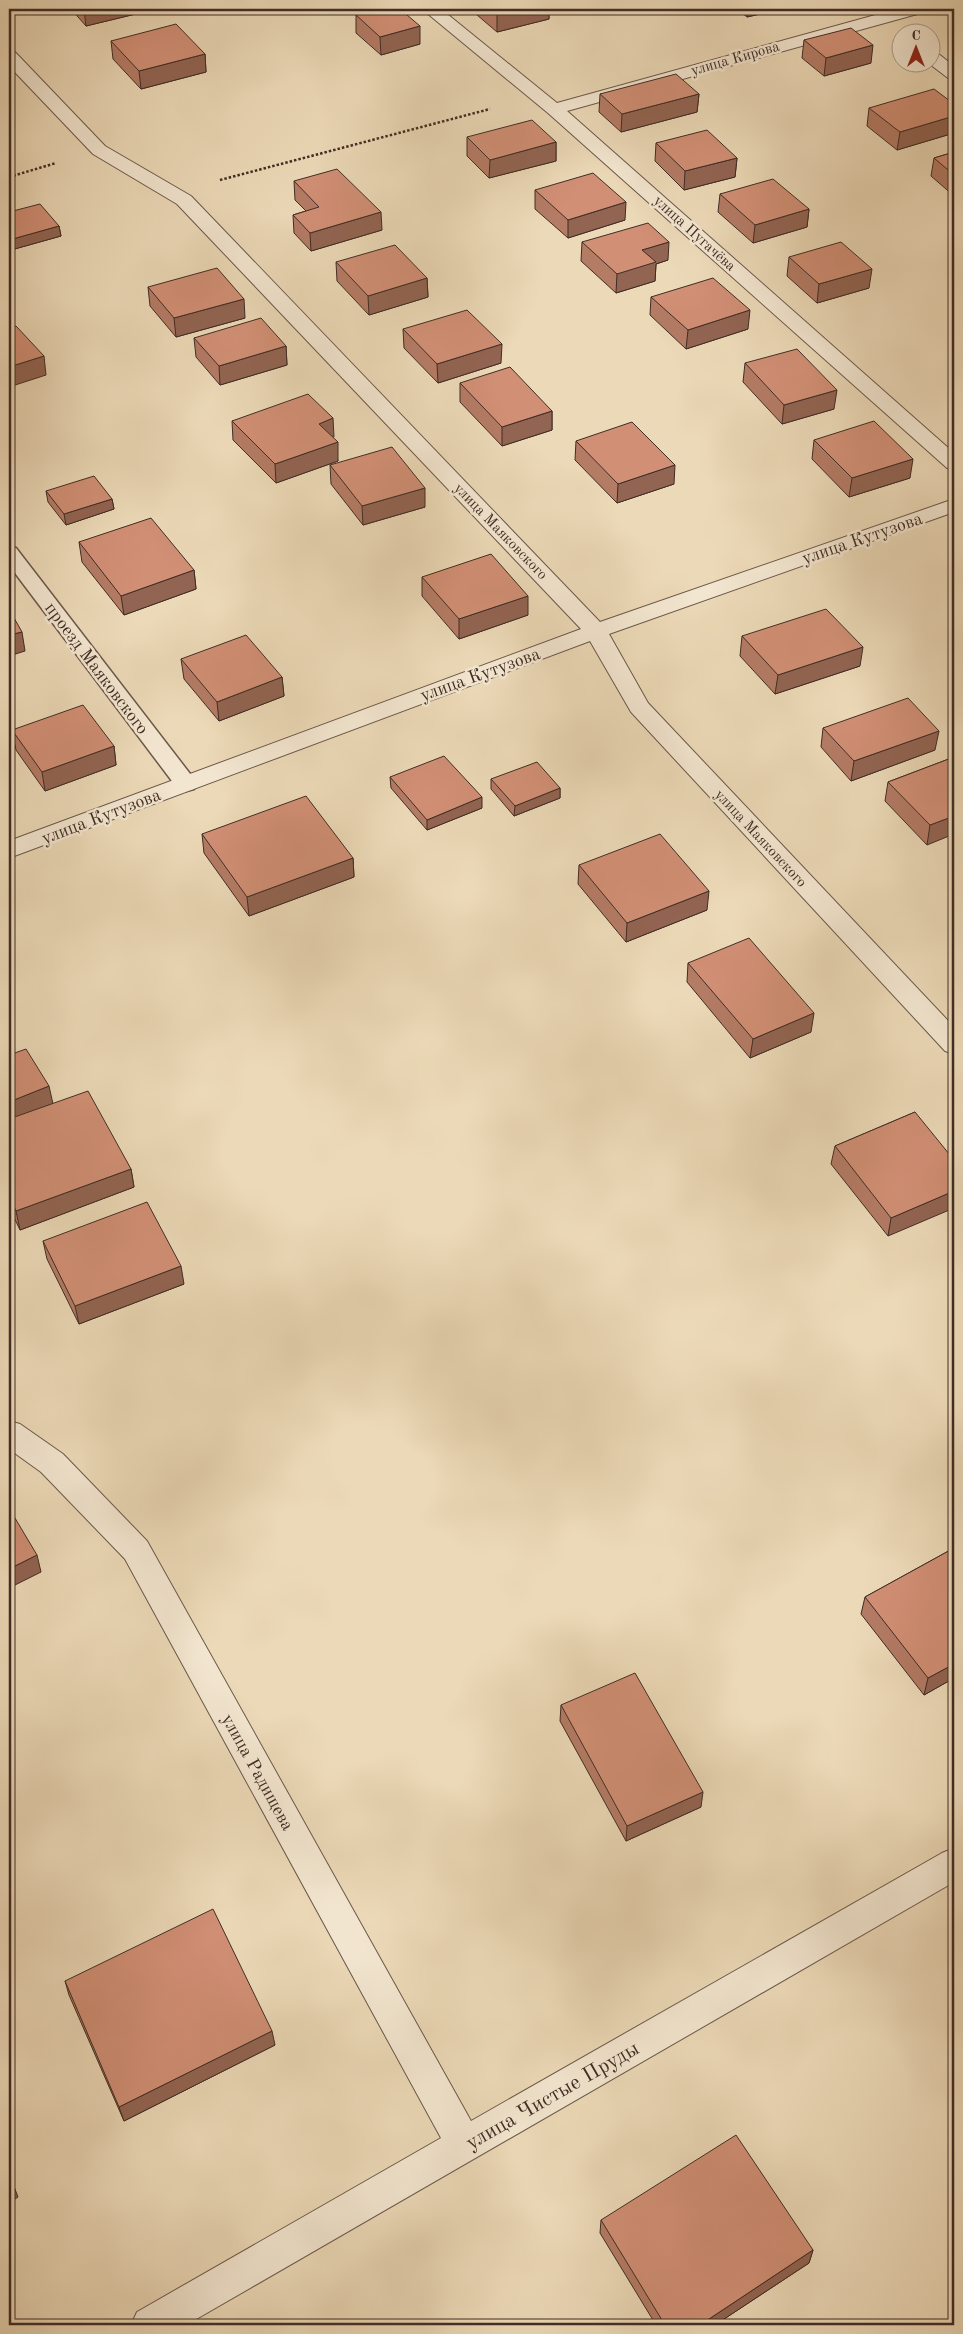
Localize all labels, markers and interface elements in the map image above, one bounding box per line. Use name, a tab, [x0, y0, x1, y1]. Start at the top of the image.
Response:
north arrow	[890, 22, 940, 72]
text: С	[911, 29, 921, 43]
street label: улица Кирова	[689, 39, 782, 79]
street label: улица Пугачёва	[650, 193, 738, 275]
street label: улица Маяковского	[450, 481, 550, 583]
street label: улица Кутузова	[800, 510, 925, 568]
street label: проезд Маяковского	[41, 599, 151, 738]
street label: улица Кутузова	[418, 645, 543, 705]
street label: улица Кутузова	[39, 786, 164, 848]
street label: улица Маяковского	[711, 787, 809, 891]
street label: улица Радищева	[218, 1711, 297, 1834]
street label: улица Чистые Пруды	[463, 2038, 643, 2154]

